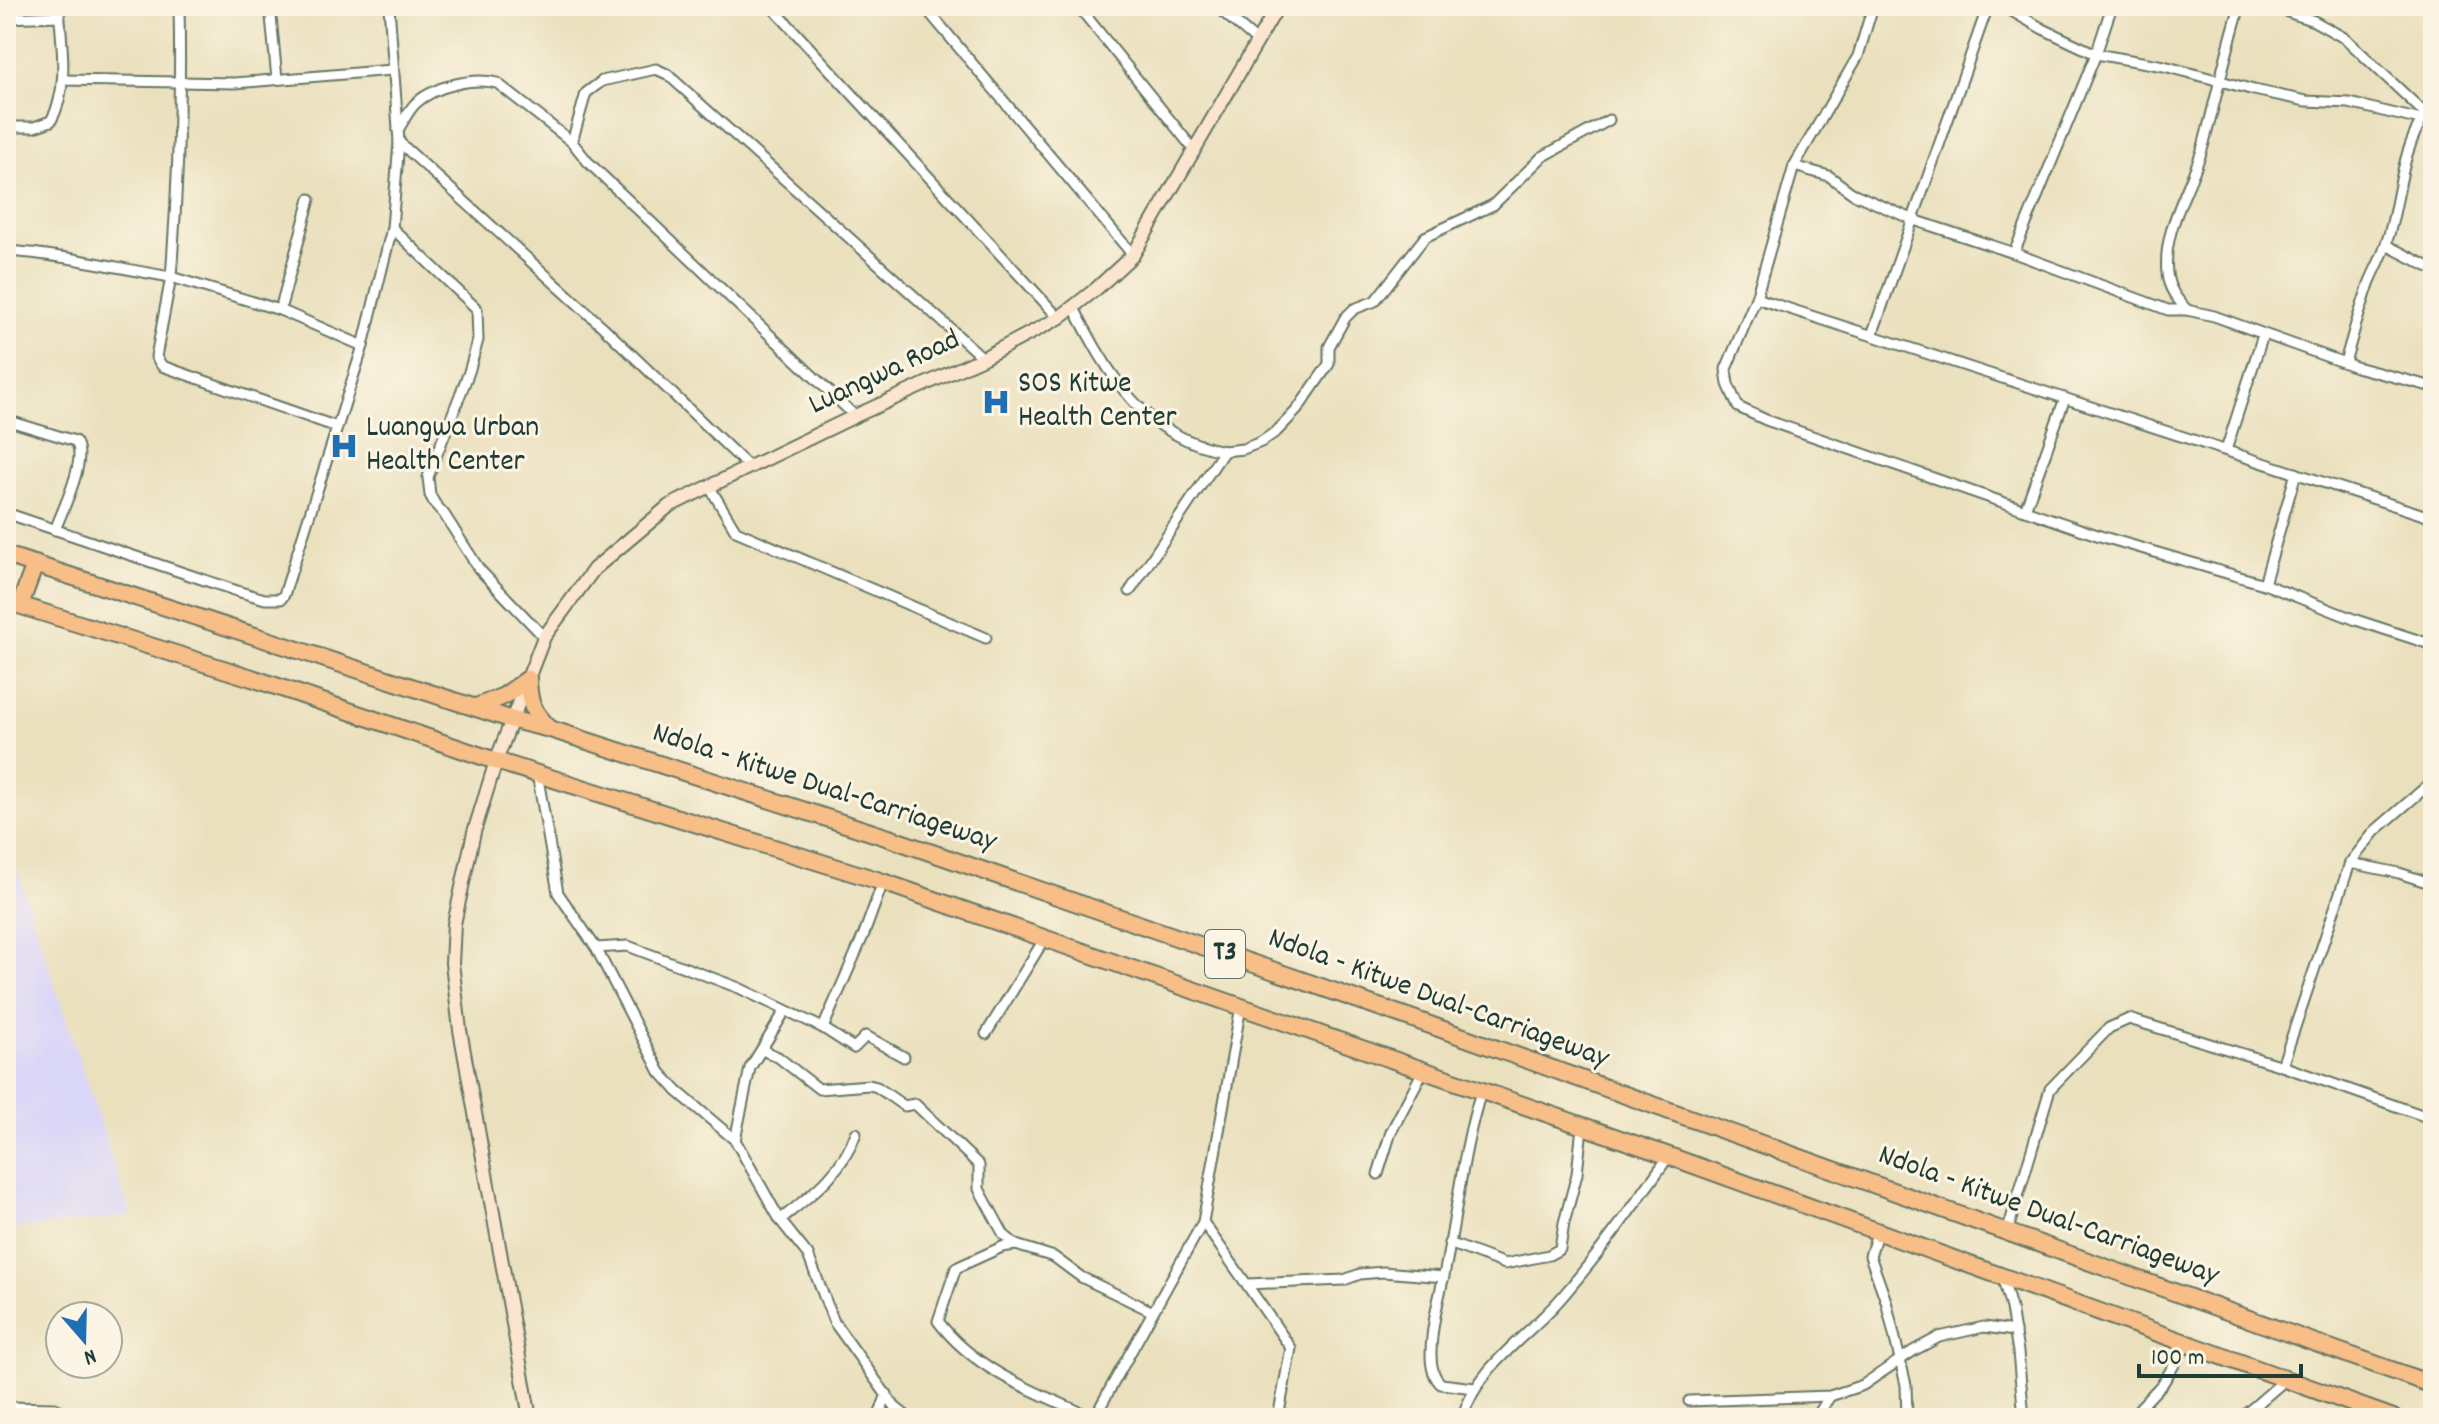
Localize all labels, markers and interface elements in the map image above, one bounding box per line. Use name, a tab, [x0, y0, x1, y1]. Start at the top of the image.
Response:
street label: Luangwa Road	[802, 320, 968, 428]
place label: SOS Kitwe Health Center	[1018, 364, 1177, 441]
hospital icon: SOS Kitwe Health Center	[981, 387, 1011, 417]
place label: Luangwa Urban Health Center	[366, 408, 539, 485]
hospital icon: Luangwa Urban Health Center	[329, 431, 359, 461]
street label: Ndola - Kitwe Dual-Carriageway	[646, 713, 1003, 865]
street label: Ndola - Kitwe Dual-Carriageway	[1262, 918, 1615, 1082]
road number: T3	[1205, 930, 1245, 978]
street label: Ndola - Kitwe Dual-Carriageway	[1872, 1135, 2225, 1299]
north arrow	[44, 1300, 124, 1380]
scale bar	[2139, 1328, 2301, 1378]
text: N	[79, 1339, 100, 1372]
text: 100 m	[2151, 1342, 2204, 1376]

